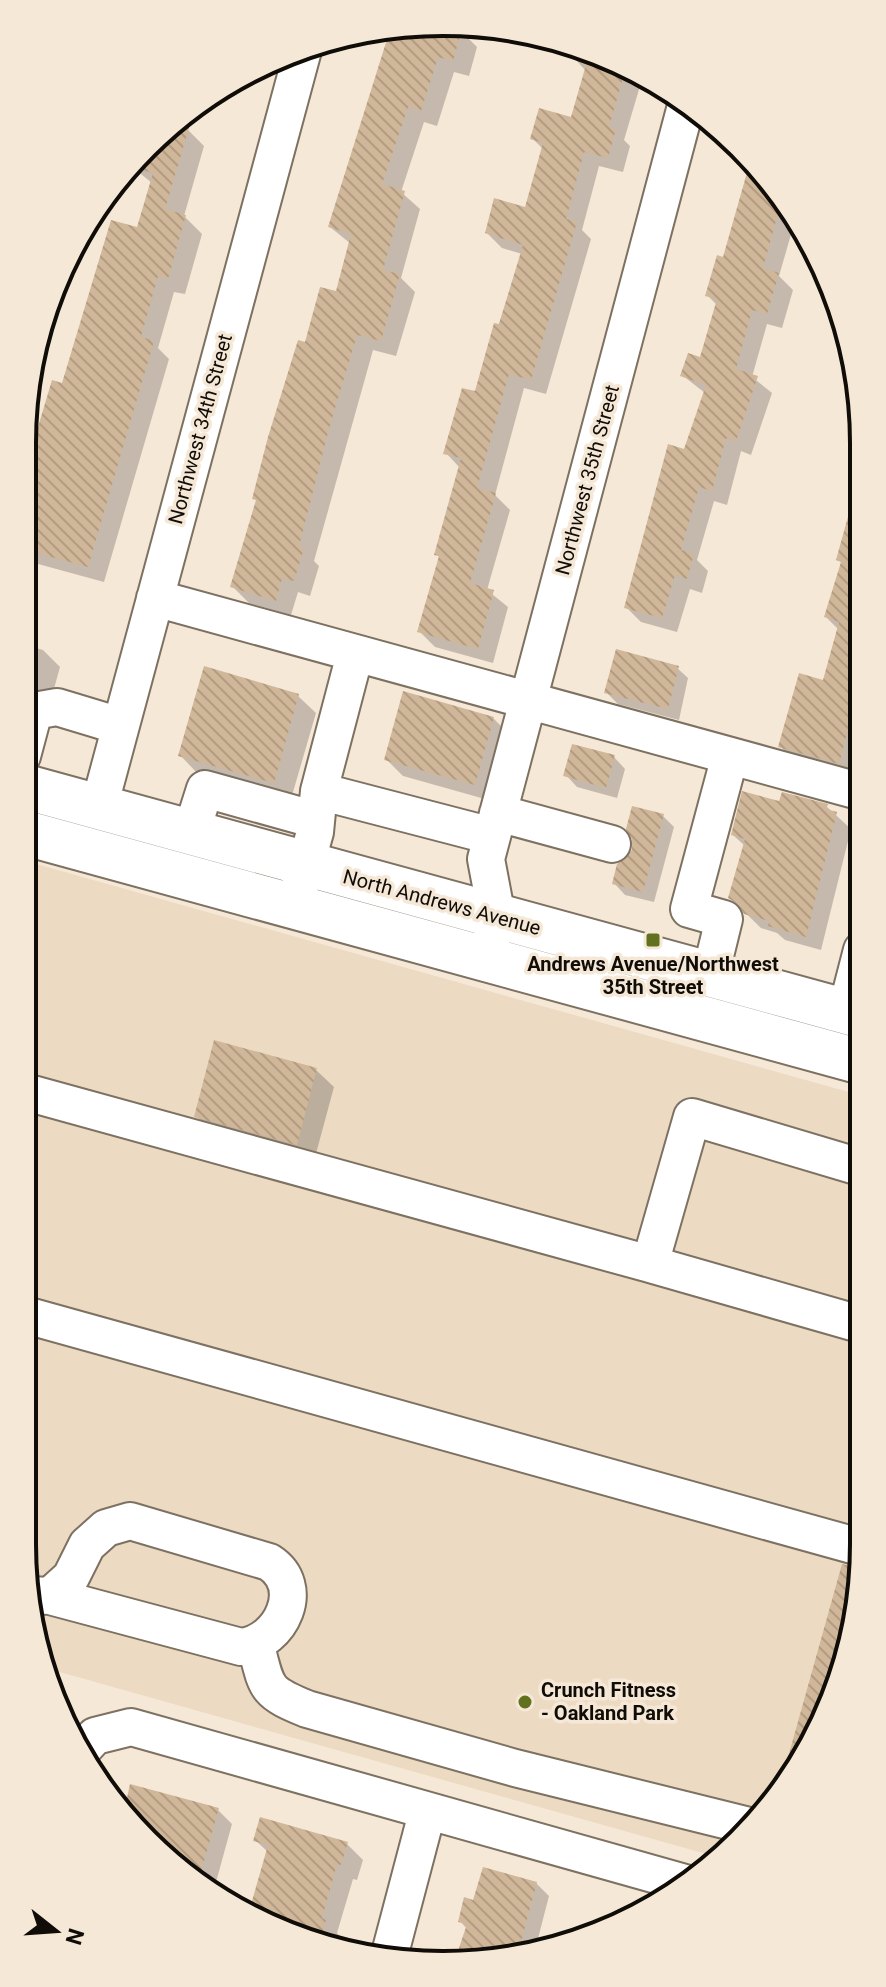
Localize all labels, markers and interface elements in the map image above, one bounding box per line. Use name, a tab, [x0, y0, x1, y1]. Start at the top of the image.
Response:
street label: Northwest 34th Street	[163, 331, 237, 527]
street label: Northwest 35th Street	[550, 382, 624, 578]
street label: North Andrews Avenue	[340, 864, 544, 940]
marker: Andrews Avenue/Northwest 35th Street	[644, 931, 662, 949]
place label: Andrews Avenue/Northwest 35th Street	[527, 952, 779, 999]
place label: Crunch Fitness - Oakland Park	[541, 1678, 676, 1725]
marker: Crunch Fitness - Oakland Park	[516, 1693, 534, 1711]
north arrow	[16, 1891, 96, 1971]
text: N	[60, 1926, 89, 1948]

